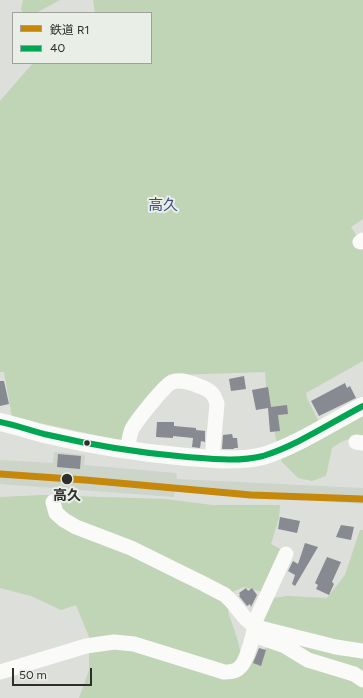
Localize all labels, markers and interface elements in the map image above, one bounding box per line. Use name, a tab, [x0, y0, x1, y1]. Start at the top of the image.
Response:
legend	[12, 12, 152, 64]
text: 鉄道 R1	[50, 23, 89, 37]
text: 40	[50, 41, 65, 55]
district label: 高久	[148, 197, 178, 215]
unlabelled marker	[82, 438, 92, 448]
marker: 高久	[60, 472, 74, 486]
place label: 高久	[53, 488, 81, 504]
scale bar	[14, 660, 94, 686]
text: 50 m	[19, 668, 47, 682]

